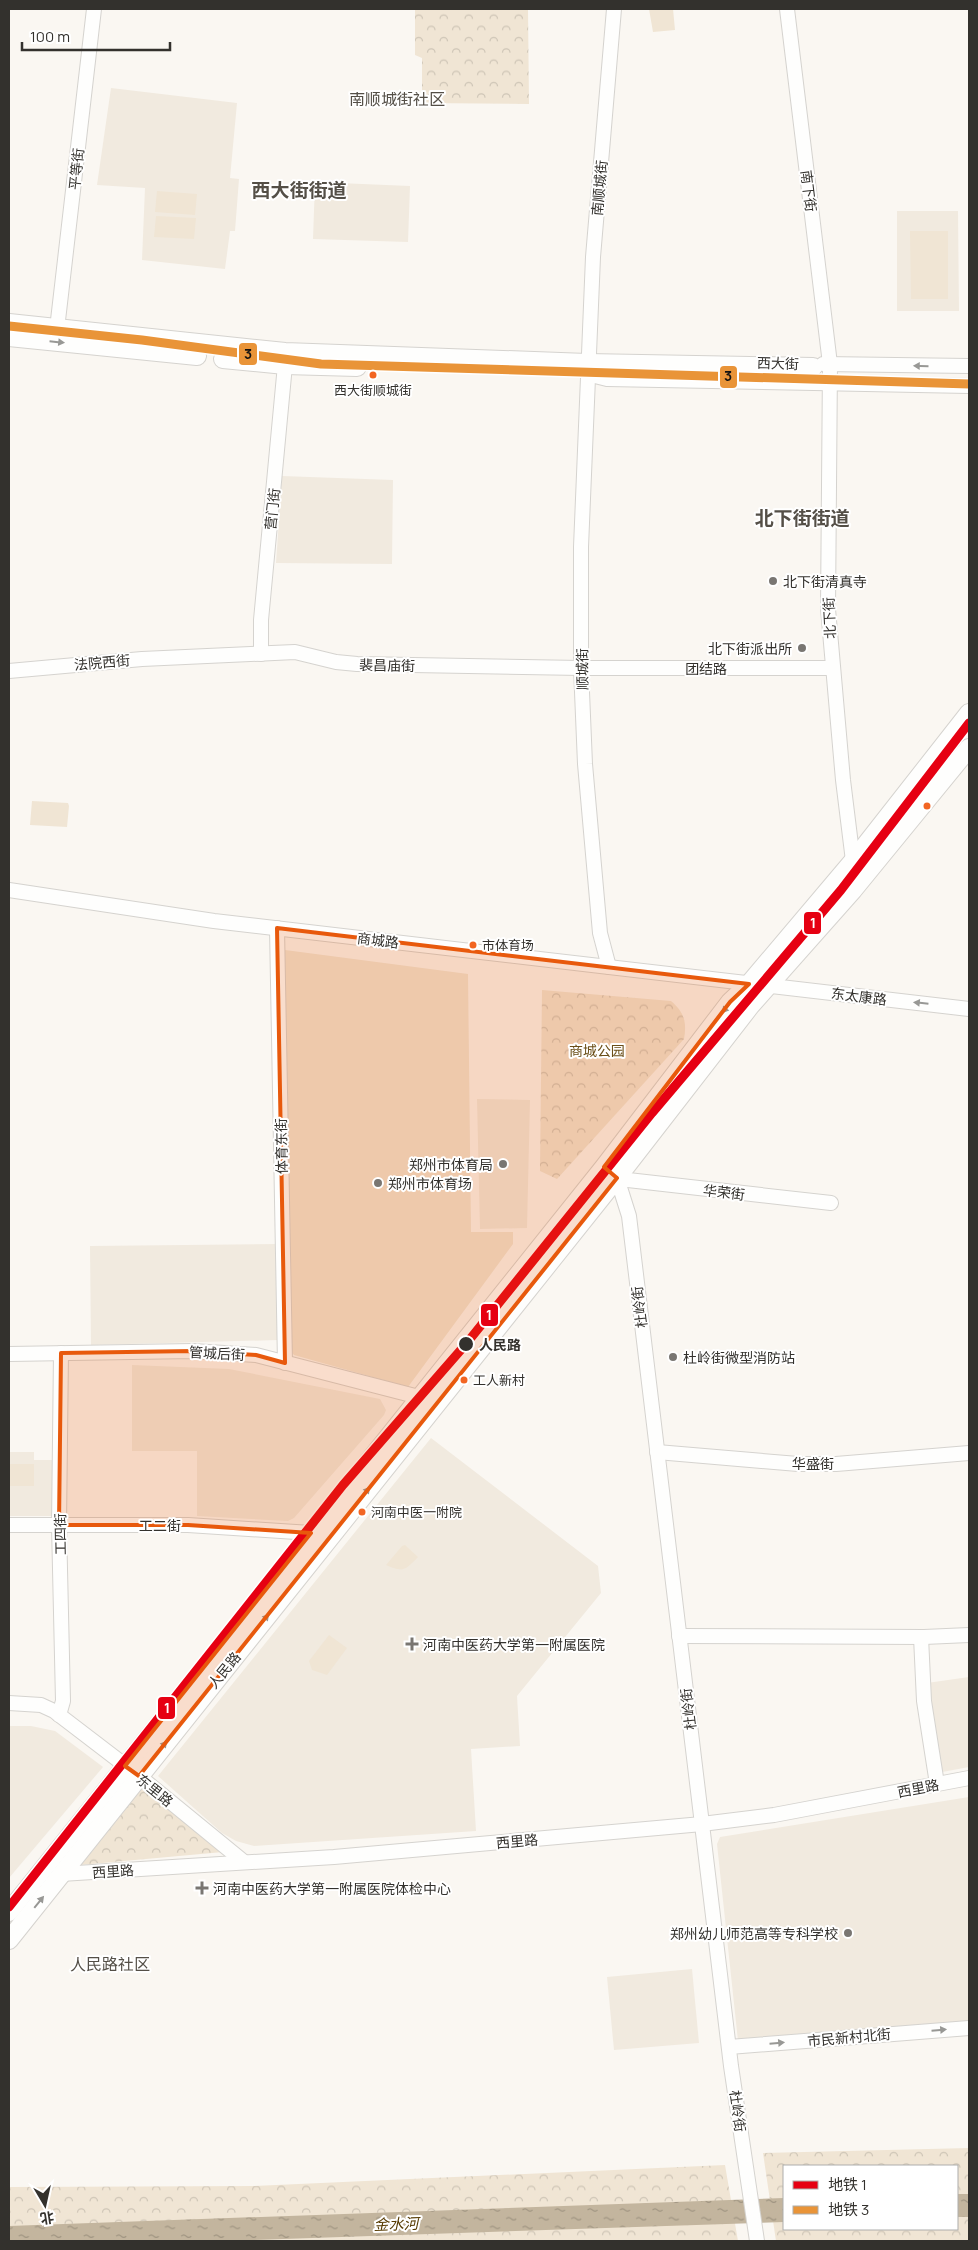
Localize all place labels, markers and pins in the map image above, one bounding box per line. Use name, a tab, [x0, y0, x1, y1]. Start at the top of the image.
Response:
marker: 西大街顺城街	[368, 370, 378, 380]
place label: 西大街顺城街	[334, 381, 412, 399]
place label: 北下街清真寺	[783, 572, 867, 591]
marker: 北下街清真寺	[767, 575, 779, 587]
place label: 北下街派出所	[708, 639, 792, 658]
marker: 北下街派出所	[796, 642, 808, 654]
unlabelled marker	[922, 801, 932, 811]
place label: 市体育场	[482, 936, 534, 954]
marker: 市体育场	[468, 940, 478, 950]
place label: 郑州市体育局	[409, 1155, 493, 1174]
marker: 郑州市体育局	[497, 1158, 509, 1170]
place label: 郑州市体育场	[388, 1174, 472, 1193]
marker: 郑州市体育场	[372, 1177, 384, 1189]
marker: 人民路	[457, 1335, 475, 1353]
place label: 人民路	[479, 1335, 521, 1354]
place label: 杜岭街微型消防站	[683, 1348, 795, 1367]
marker: 杜岭街微型消防站	[667, 1351, 679, 1363]
place label: 工人新村	[473, 1371, 525, 1389]
marker: 工人新村	[459, 1375, 469, 1385]
place label: 河南中医一附院	[371, 1503, 462, 1521]
marker: 河南中医一附院	[357, 1507, 367, 1517]
place label: 河南中医药大学第一附属医院	[423, 1635, 605, 1654]
marker: 河南中医药大学第一附属医院	[405, 1637, 419, 1651]
place label: 河南中医药大学第一附属医院体检中心	[213, 1879, 451, 1898]
marker: 河南中医药大学第一附属医院体检中心	[195, 1881, 209, 1895]
place label: 郑州幼儿师范高等专科学校	[670, 1924, 838, 1943]
marker: 郑州幼儿师范高等专科学校	[842, 1927, 854, 1939]

